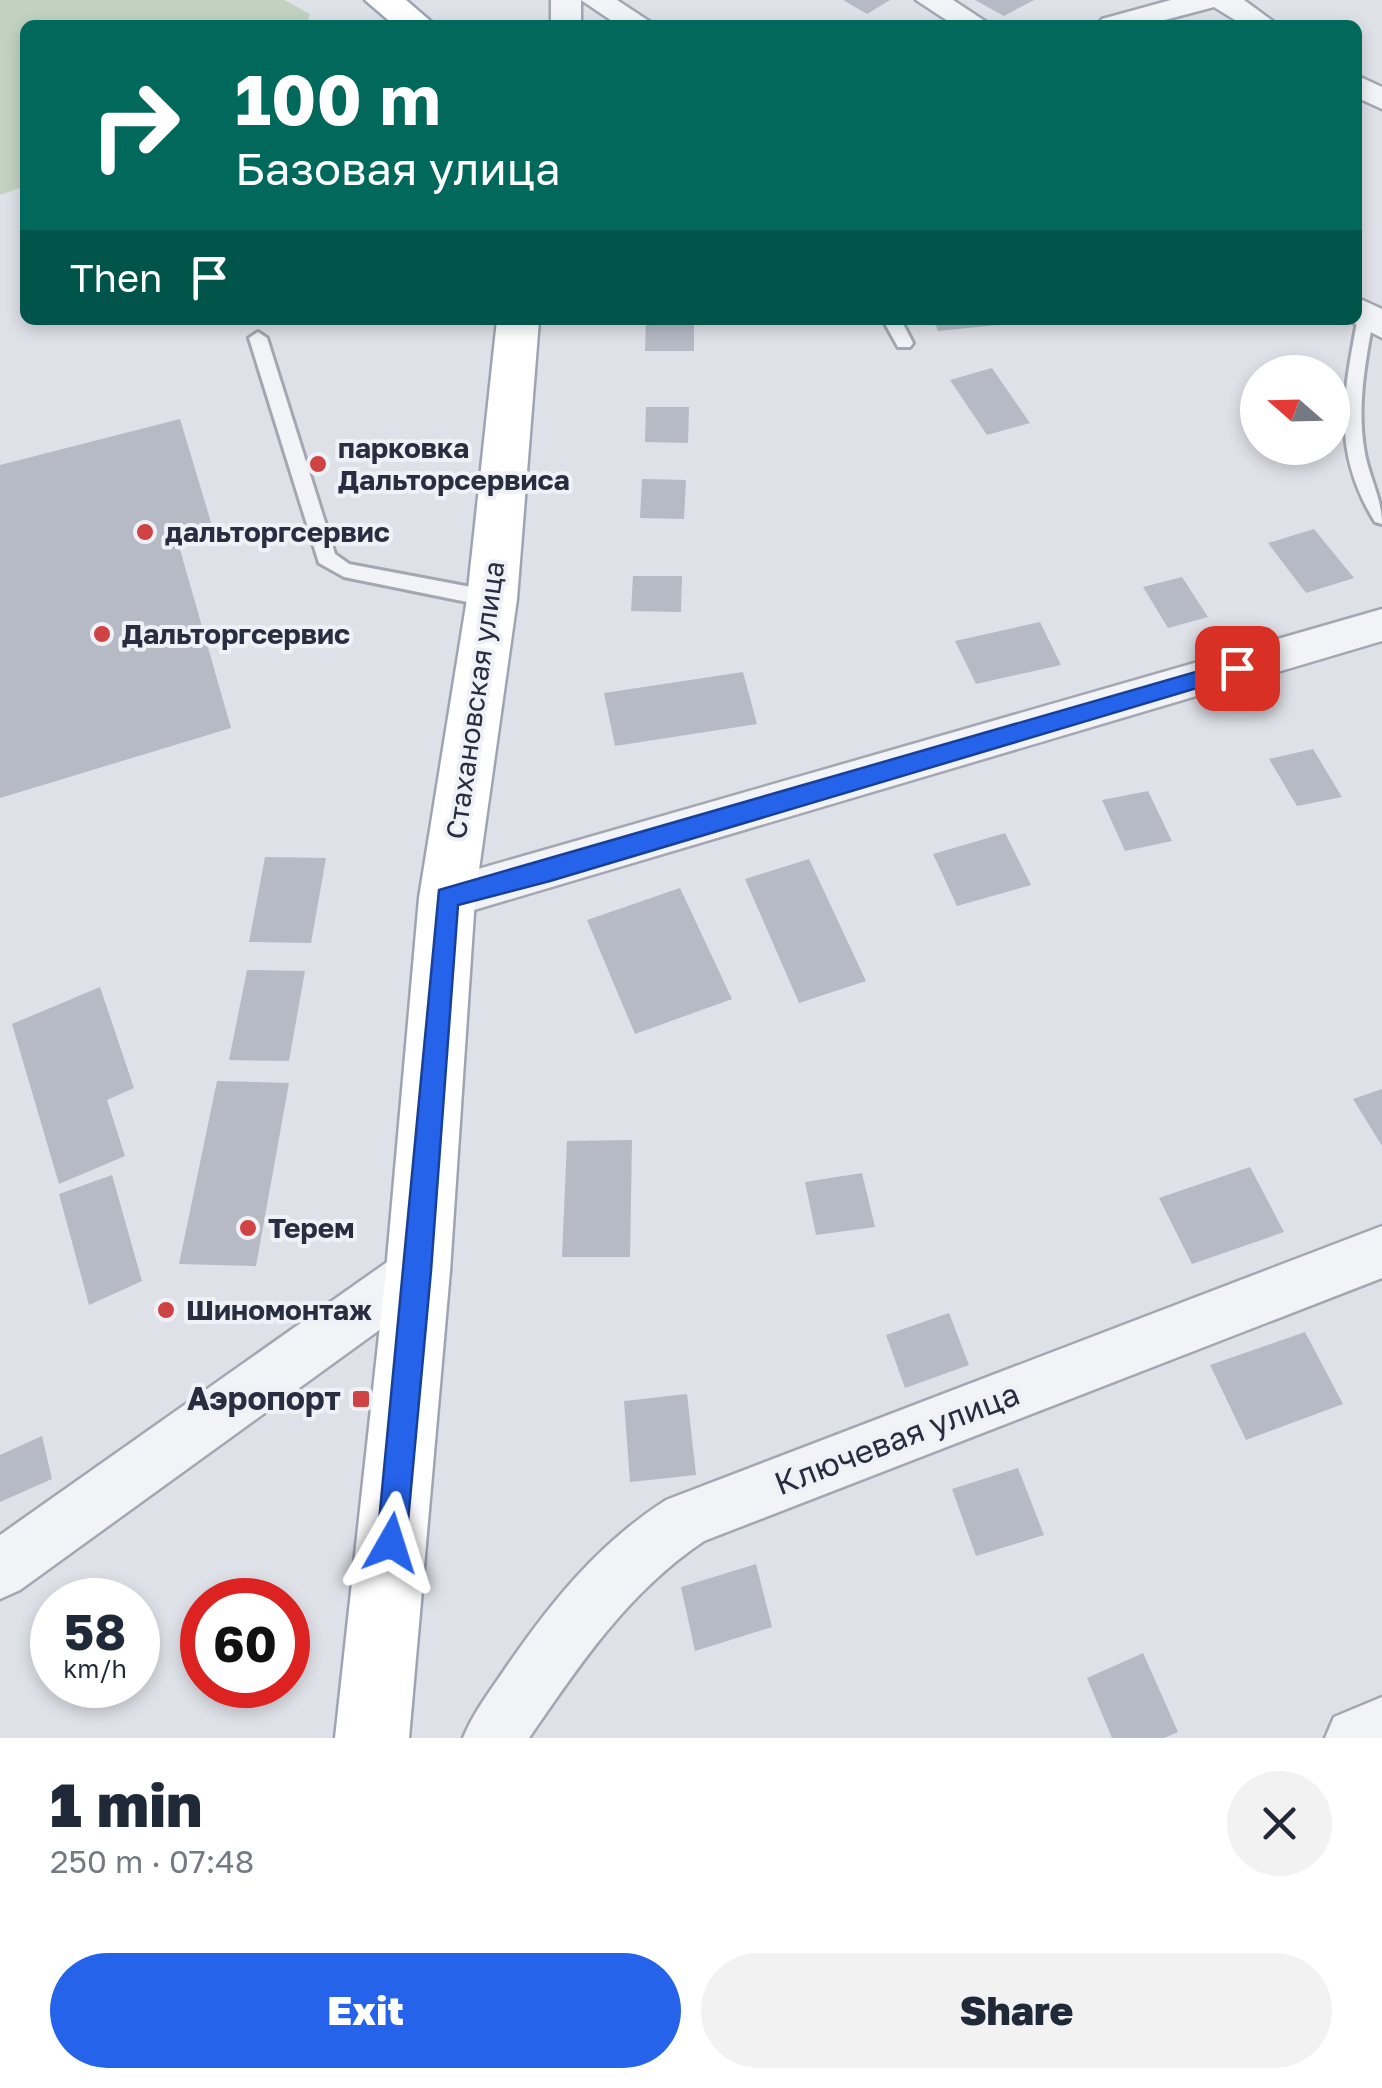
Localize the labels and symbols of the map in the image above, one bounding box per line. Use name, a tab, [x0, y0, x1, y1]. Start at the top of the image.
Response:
north arrow	[1240, 355, 1350, 465]
place label: парковка Дальторсервиса	[338, 431, 570, 496]
marker: парковка Дальторсервиса	[307, 453, 329, 475]
place label: дальторгсервис	[165, 515, 390, 548]
marker: дальторгсервис	[134, 521, 156, 543]
street label: Стахановская улица	[439, 559, 510, 841]
place label: Дальторгсервис	[122, 617, 350, 650]
marker: Дальторгсервис	[91, 623, 113, 645]
pin	[1195, 626, 1280, 711]
place label: Терем	[268, 1211, 354, 1244]
marker: Терем	[237, 1217, 259, 1239]
place label: Шиномонтаж	[186, 1293, 372, 1326]
marker: Шиномонтаж	[155, 1299, 177, 1321]
street label: Ключевая улица	[769, 1374, 1024, 1502]
place label: Аэропорт	[187, 1379, 341, 1417]
marker: Аэропорт	[350, 1388, 372, 1410]
position arrow	[339, 1491, 443, 1595]
speed limit sign: 60	[180, 1578, 310, 1708]

